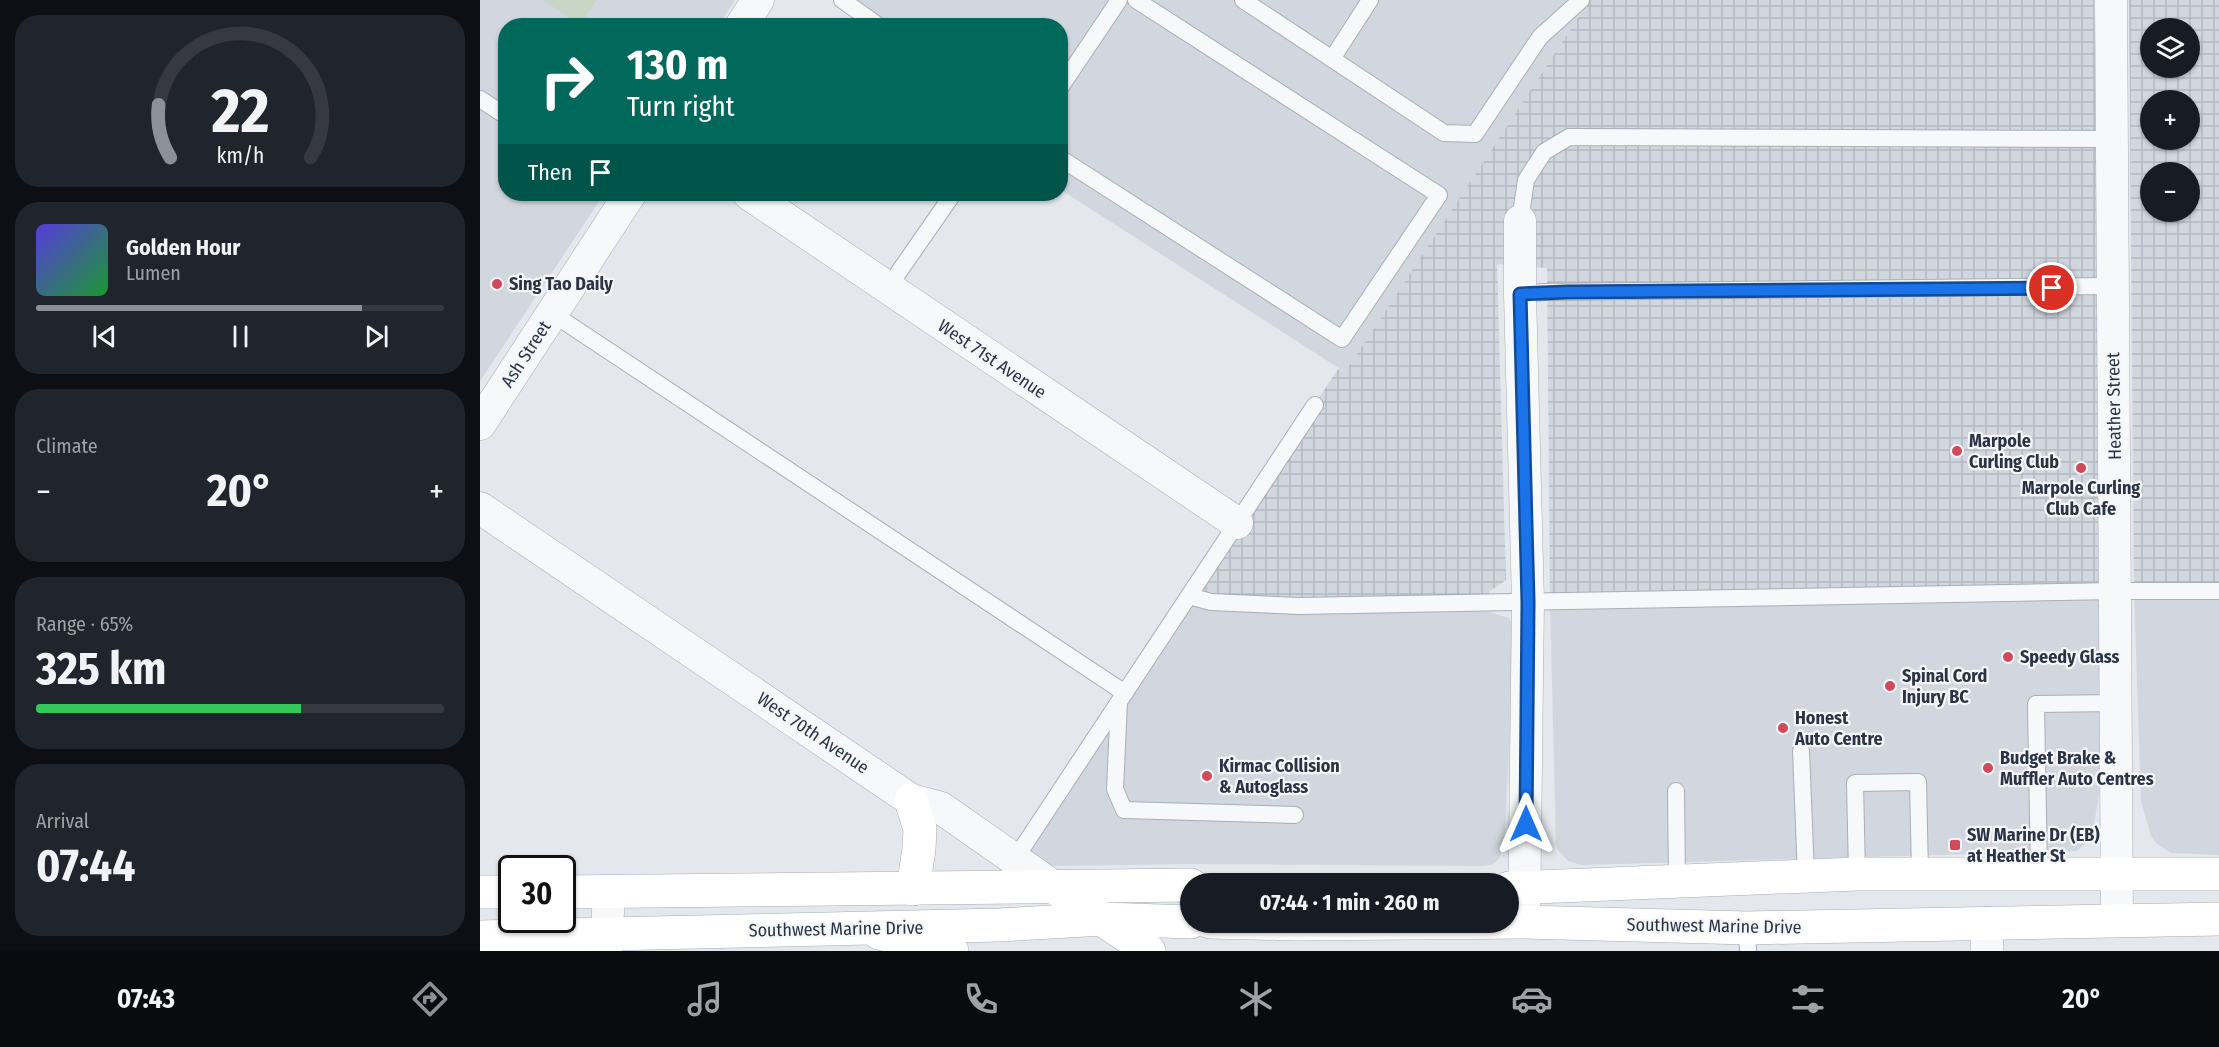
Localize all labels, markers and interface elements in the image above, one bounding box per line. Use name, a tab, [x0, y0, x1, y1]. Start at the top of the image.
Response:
map controls	[2140, 18, 2200, 222]
button: layers	[2140, 18, 2200, 78]
text: 130 m	[627, 40, 728, 90]
icon: right	[528, 42, 606, 120]
text: 22	[210, 74, 269, 149]
button: +	[2140, 90, 2200, 150]
text: Turn right	[627, 91, 735, 123]
text: km/h	[216, 143, 264, 169]
icon: arrive	[584, 156, 617, 189]
text: Then	[528, 159, 572, 186]
button: −	[2140, 162, 2200, 222]
text: Golden Hour	[126, 234, 240, 261]
text: Lumen	[126, 261, 181, 285]
pin	[2026, 262, 2077, 313]
icon: arrive	[2035, 271, 2068, 304]
place label: Sing Tao Daily	[509, 273, 613, 295]
marker: Sing Tao Daily	[490, 277, 504, 291]
street label: West 71st Avenue	[934, 315, 1050, 403]
street label: Ash Street	[496, 316, 556, 392]
icon: previous	[88, 320, 121, 353]
icon: pause	[224, 320, 257, 353]
icon: next	[360, 320, 393, 353]
street label: Heather Street	[2102, 352, 2126, 460]
place label: Marpole Curling Club	[1969, 430, 2059, 473]
text: Climate	[36, 434, 98, 458]
marker: Marpole Curling Club	[1950, 444, 1964, 458]
marker: Marpole Curling Club Cafe	[2074, 461, 2088, 475]
text: 20°	[207, 464, 273, 518]
text: −	[36, 472, 51, 512]
text: +	[429, 472, 444, 512]
place label: Marpole Curling Club Cafe	[2022, 477, 2140, 520]
text: Range · 65%	[36, 612, 133, 636]
text: 325 km	[36, 642, 166, 696]
place label: Speedy Glass	[2020, 646, 2120, 668]
marker: Speedy Glass	[2001, 650, 2015, 664]
place label: Spinal Cord Injury BC	[1902, 665, 1987, 708]
marker: Spinal Cord Injury BC	[1883, 679, 1897, 693]
street label: West 70th Avenue	[753, 687, 873, 779]
place label: Honest Auto Centre	[1794, 707, 1883, 750]
marker: Honest Auto Centre	[1776, 721, 1790, 735]
place label: Budget Brake & Muffler Auto Centres	[2000, 747, 2154, 790]
place label: Kirmac Collision & Autoglass	[1219, 755, 1340, 798]
marker: Budget Brake & Muffler Auto Centres	[1981, 761, 1995, 775]
marker: Kirmac Collision & Autoglass	[1200, 769, 1214, 783]
position arrow	[1494, 792, 1558, 856]
text: Arrival	[36, 809, 89, 833]
place label: SW Marine Dr (EB) at Heather St	[1967, 824, 2100, 867]
marker: SW Marine Dr (EB) at Heather St	[1948, 838, 1962, 852]
text: 07:44	[36, 839, 135, 893]
speed limit sign: 30	[498, 855, 576, 933]
text: 07:44 · 1 min · 260 m	[1260, 889, 1439, 916]
street label: Southwest Marine Drive	[1626, 913, 1802, 939]
street label: Southwest Marine Drive	[748, 916, 924, 942]
icon: directions	[409, 978, 451, 1020]
icon: music	[684, 978, 726, 1020]
icon: phone	[960, 978, 1002, 1020]
icon: climate	[1235, 978, 1277, 1020]
icon: car	[1511, 978, 1553, 1020]
icon: filters	[1787, 978, 1829, 1020]
text: 07:43	[117, 983, 175, 1015]
text: 20°	[2062, 983, 2102, 1015]

